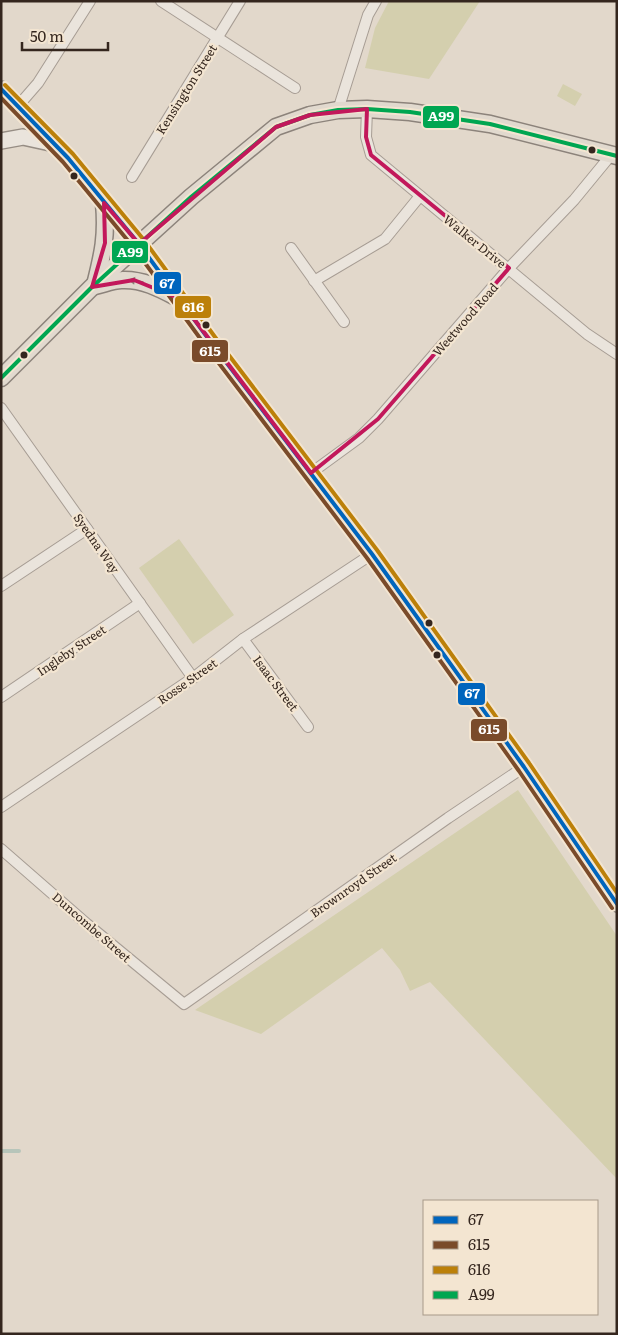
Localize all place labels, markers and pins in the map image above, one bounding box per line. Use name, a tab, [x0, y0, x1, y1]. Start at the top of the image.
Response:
unlabelled marker	[587, 145, 597, 155]
unlabelled marker	[69, 171, 79, 181]
unlabelled marker	[201, 320, 211, 330]
unlabelled marker	[19, 350, 29, 360]
unlabelled marker	[424, 618, 434, 628]
unlabelled marker	[432, 650, 442, 660]

